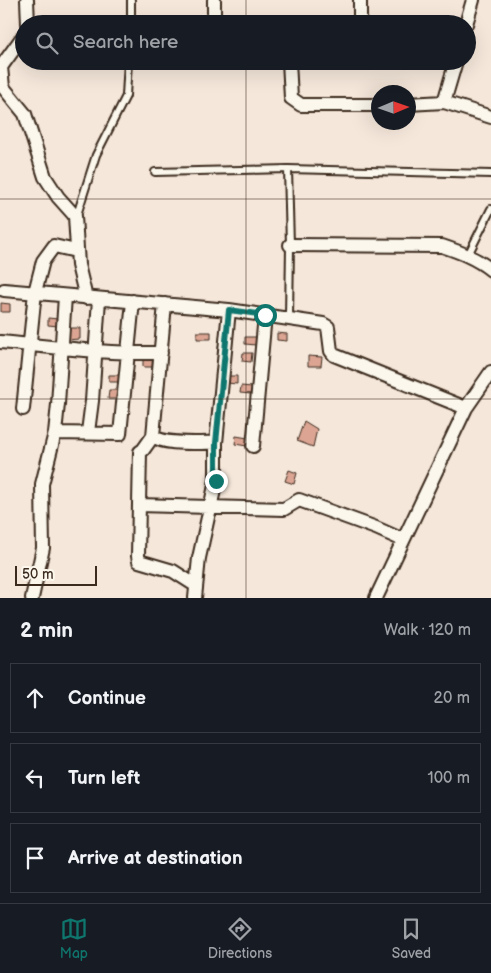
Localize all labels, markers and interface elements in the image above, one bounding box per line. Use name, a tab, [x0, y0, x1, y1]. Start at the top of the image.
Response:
search box	[15, 15, 476, 70]
icon: search	[33, 29, 61, 57]
text: Search here	[73, 31, 178, 54]
north arrow	[371, 85, 416, 130]
route start	[254, 304, 277, 327]
route end	[205, 470, 228, 493]
scale bar	[15, 563, 98, 586]
text: 50 m	[22, 566, 54, 583]
text: 2 min	[20, 618, 73, 643]
text: Walk · 120 m	[384, 621, 471, 640]
icon: ahead	[21, 684, 49, 712]
text: Continue	[68, 687, 146, 710]
text: 20 m	[434, 689, 470, 708]
icon: left	[21, 764, 49, 792]
text: Turn left	[68, 767, 140, 790]
text: 100 m	[427, 769, 470, 788]
icon: arrive	[21, 844, 49, 872]
text: Arrive at destination	[68, 847, 243, 870]
tab: Map	[60, 915, 88, 962]
tab: Directions	[208, 915, 272, 962]
tab: Saved	[392, 915, 431, 962]

